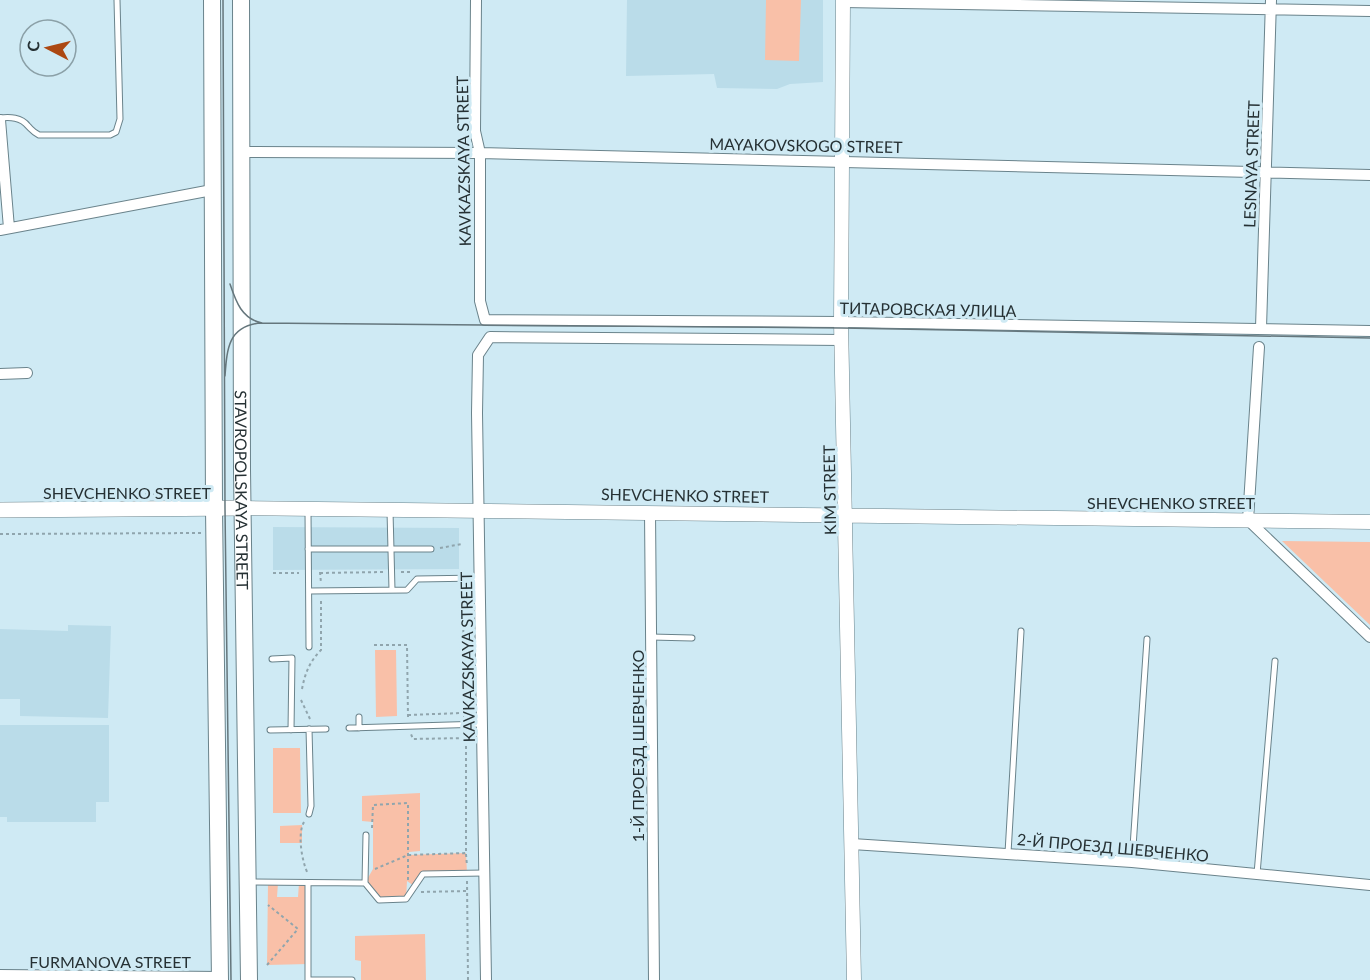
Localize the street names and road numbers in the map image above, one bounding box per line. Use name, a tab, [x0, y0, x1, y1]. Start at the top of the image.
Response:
street label: KAVKAZSKAYA STREET	[452, 75, 474, 247]
street label: LESNAYA STREET	[1239, 99, 1263, 228]
street label: MAYAKOVSKOGO STREET	[709, 134, 903, 156]
street label: ТИТАРОВСКАЯ УЛИЦА	[839, 298, 1017, 320]
street label: STAVROPOLSKAYA STREET	[232, 390, 253, 590]
street label: KIM STREET	[819, 444, 839, 535]
street label: SHEVCHENKO STREET	[43, 483, 212, 502]
street label: SHEVCHENKO STREET	[601, 484, 770, 506]
street label: SHEVCHENKO STREET	[1087, 493, 1256, 512]
street label: KAVKAZSKAYA STREET	[456, 571, 478, 743]
street label: 1-Й ПРОЕЗД ШЕВЧЕНКО	[628, 650, 647, 842]
street label: 2-Й ПРОЕЗД ШЕВЧЕНКО	[1016, 829, 1210, 865]
street label: FURMANOVA STREET	[29, 952, 191, 971]

